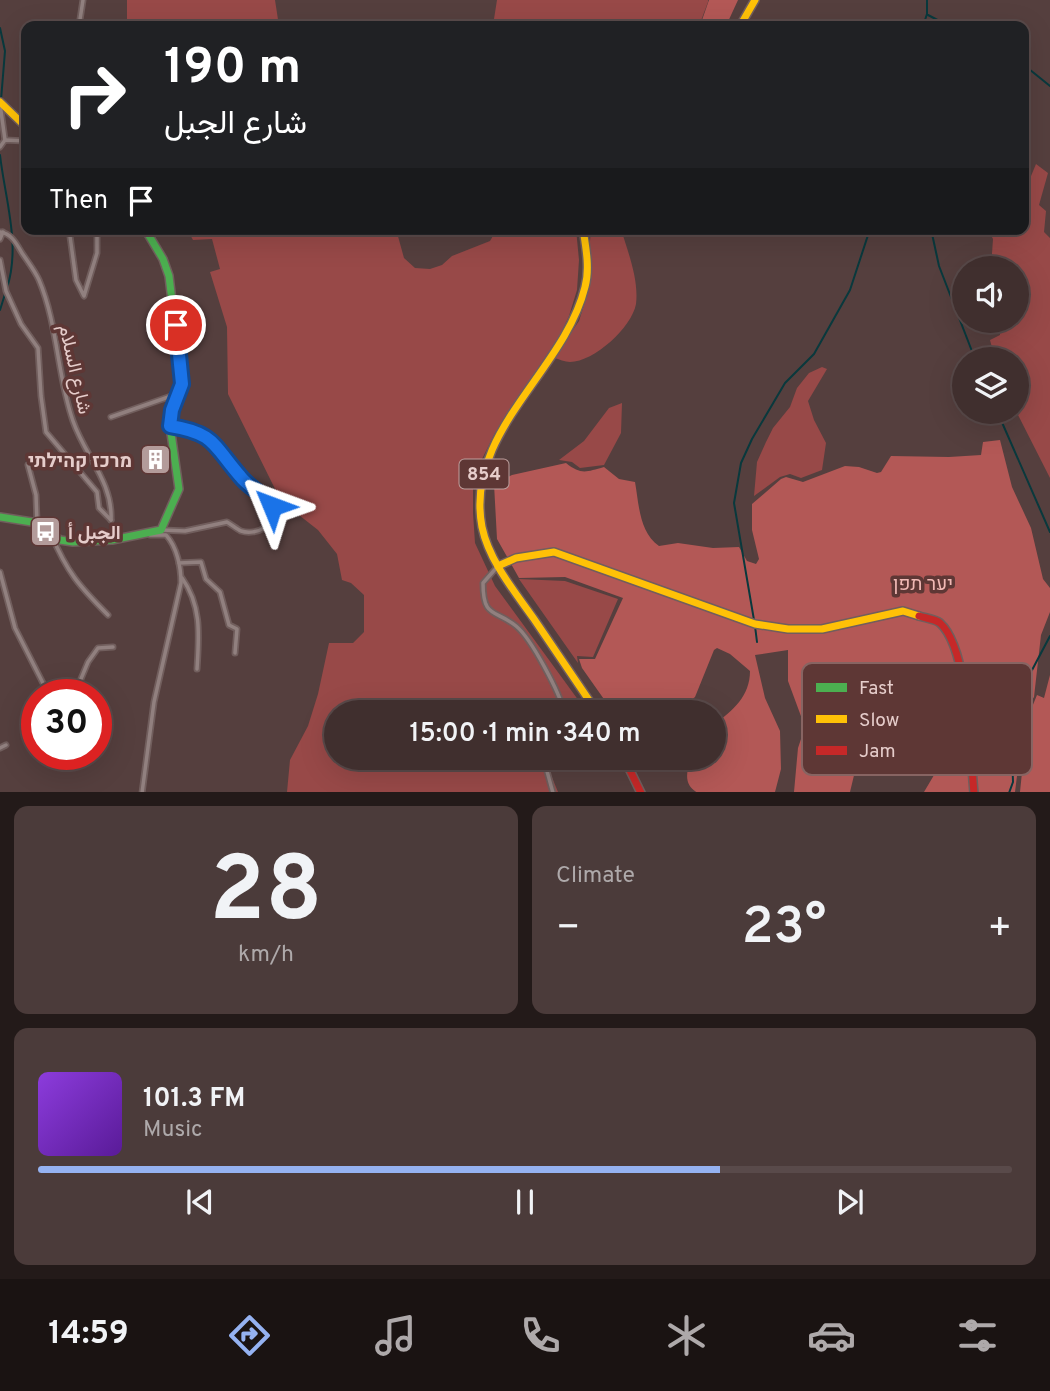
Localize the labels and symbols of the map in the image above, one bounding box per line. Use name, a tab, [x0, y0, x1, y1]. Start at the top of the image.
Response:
pin	[146, 295, 206, 355]
street label: شارع السلام	[52, 322, 96, 417]
building icon: מרכז קהילתי	[138, 443, 172, 477]
place label: מרכז קהילתי	[28, 450, 132, 474]
road number: 854	[460, 460, 508, 488]
position arrow	[235, 469, 309, 543]
bus stop icon: الجبل أ	[28, 515, 62, 549]
place label: الجبل أ	[68, 522, 121, 546]
park label: יער תפן	[893, 573, 953, 597]
legend	[802, 663, 1032, 775]
text: Fast	[859, 677, 894, 701]
speed limit sign: 30	[21, 679, 112, 770]
text: Slow	[859, 709, 899, 733]
text: Jam	[859, 740, 896, 764]

